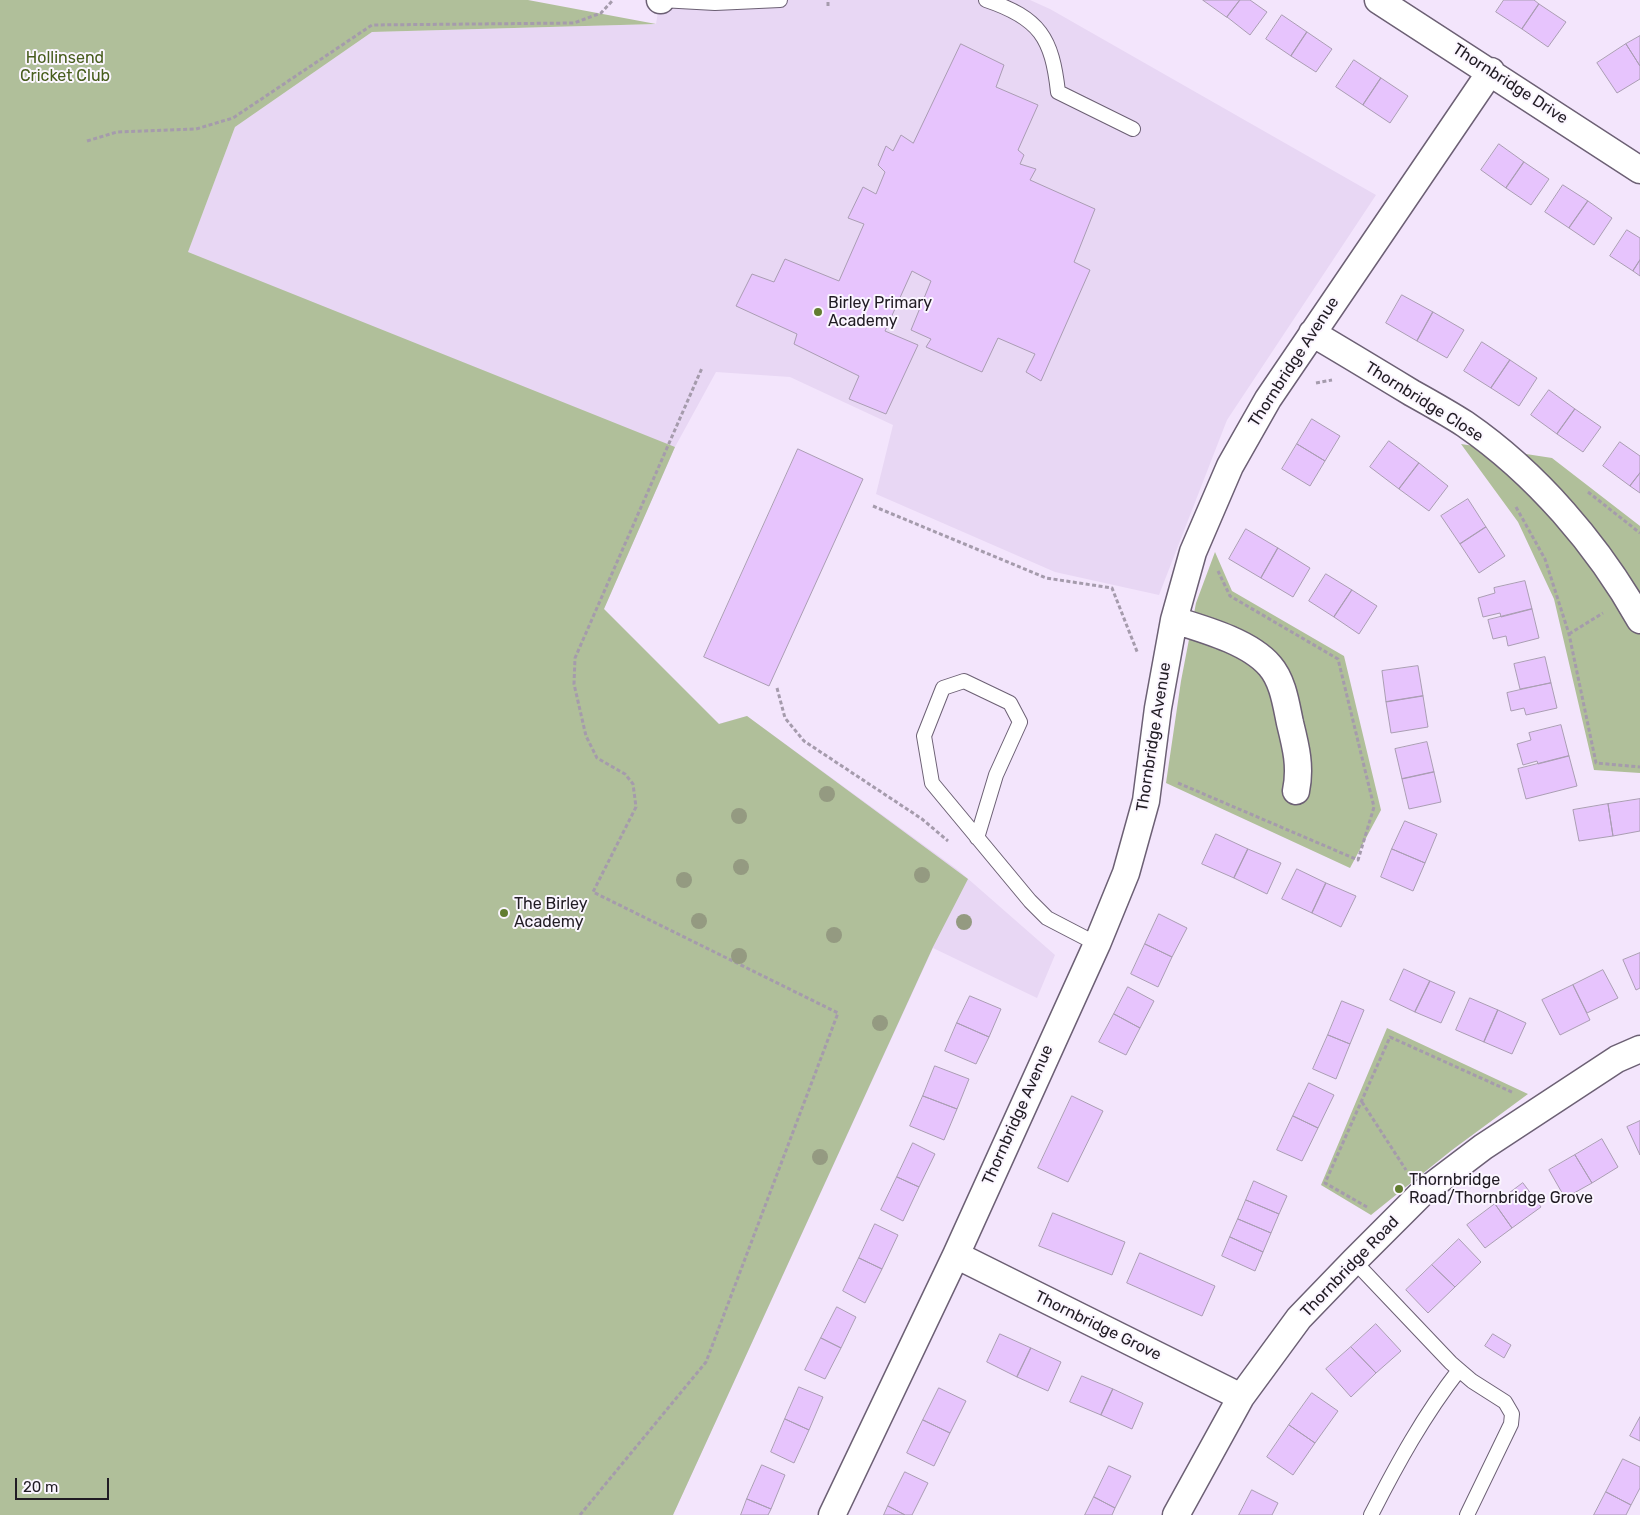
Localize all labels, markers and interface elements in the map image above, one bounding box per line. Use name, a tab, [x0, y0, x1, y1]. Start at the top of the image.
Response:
street label: Thornbridge Drive	[1449, 40, 1571, 128]
park label: Hollinsend Cricket Club	[20, 48, 110, 86]
place label: Birley Primary Academy	[828, 293, 932, 331]
street label: Thornbridge Avenue	[1245, 293, 1343, 431]
marker: Birley Primary Academy	[812, 306, 824, 318]
street label: Thornbridge Close	[1361, 358, 1487, 446]
street label: Thornbridge Avenue	[1133, 661, 1175, 813]
place label: The Birley Academy	[514, 894, 588, 932]
marker: The Birley Academy	[498, 907, 510, 919]
street label: Thornbridge Avenue	[978, 1042, 1058, 1188]
place label: Thornbridge Road/Thornbridge Grove	[1409, 1170, 1593, 1208]
marker: Thornbridge Road/Thornbridge Grove	[1393, 1183, 1405, 1195]
street label: Thornbridge Road	[1297, 1212, 1403, 1322]
street label: Thornbridge Grove	[1032, 1287, 1164, 1365]
scale bar	[18, 1468, 111, 1500]
text: 20 m	[23, 1478, 58, 1496]

